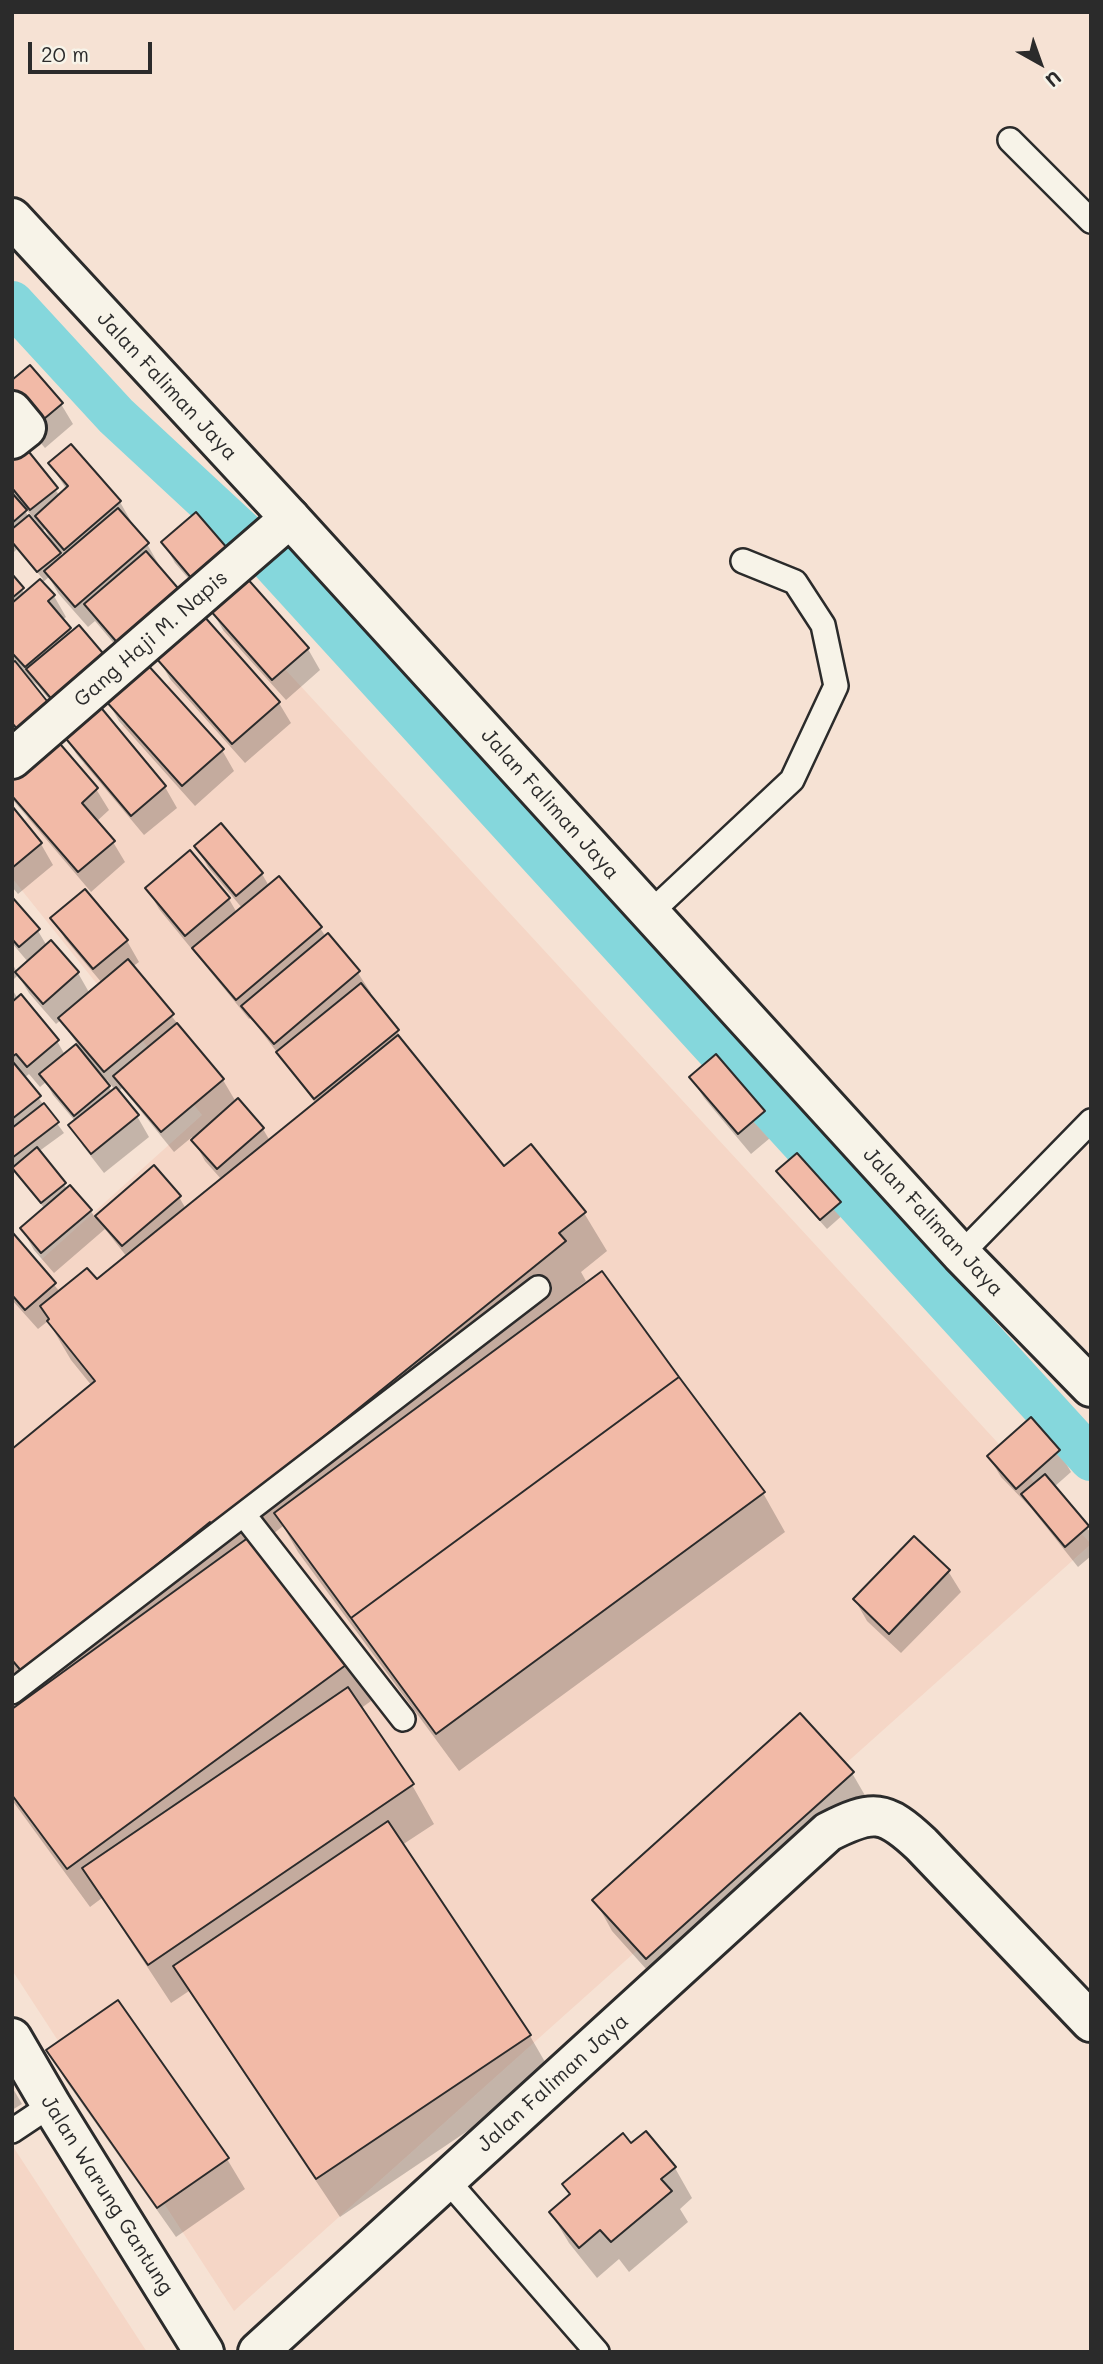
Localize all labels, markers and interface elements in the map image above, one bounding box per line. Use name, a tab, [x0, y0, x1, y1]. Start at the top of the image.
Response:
scale bar	[32, 28, 156, 72]
north arrow	[1005, 28, 1075, 98]
text: 20 m	[41, 40, 89, 67]
text: U	[1041, 66, 1067, 93]
street label: Jalan Faliman Jaya	[91, 306, 243, 466]
street label: Gang Haji M. Napis	[69, 565, 233, 713]
street label: Jalan Faliman Jaya	[476, 723, 624, 885]
street label: Jalan Faliman Jaya	[857, 1142, 1009, 1302]
street label: Jalan Faliman Jaya	[472, 2009, 634, 2157]
street label: Jalan Warung Gantung	[35, 2091, 179, 2299]

